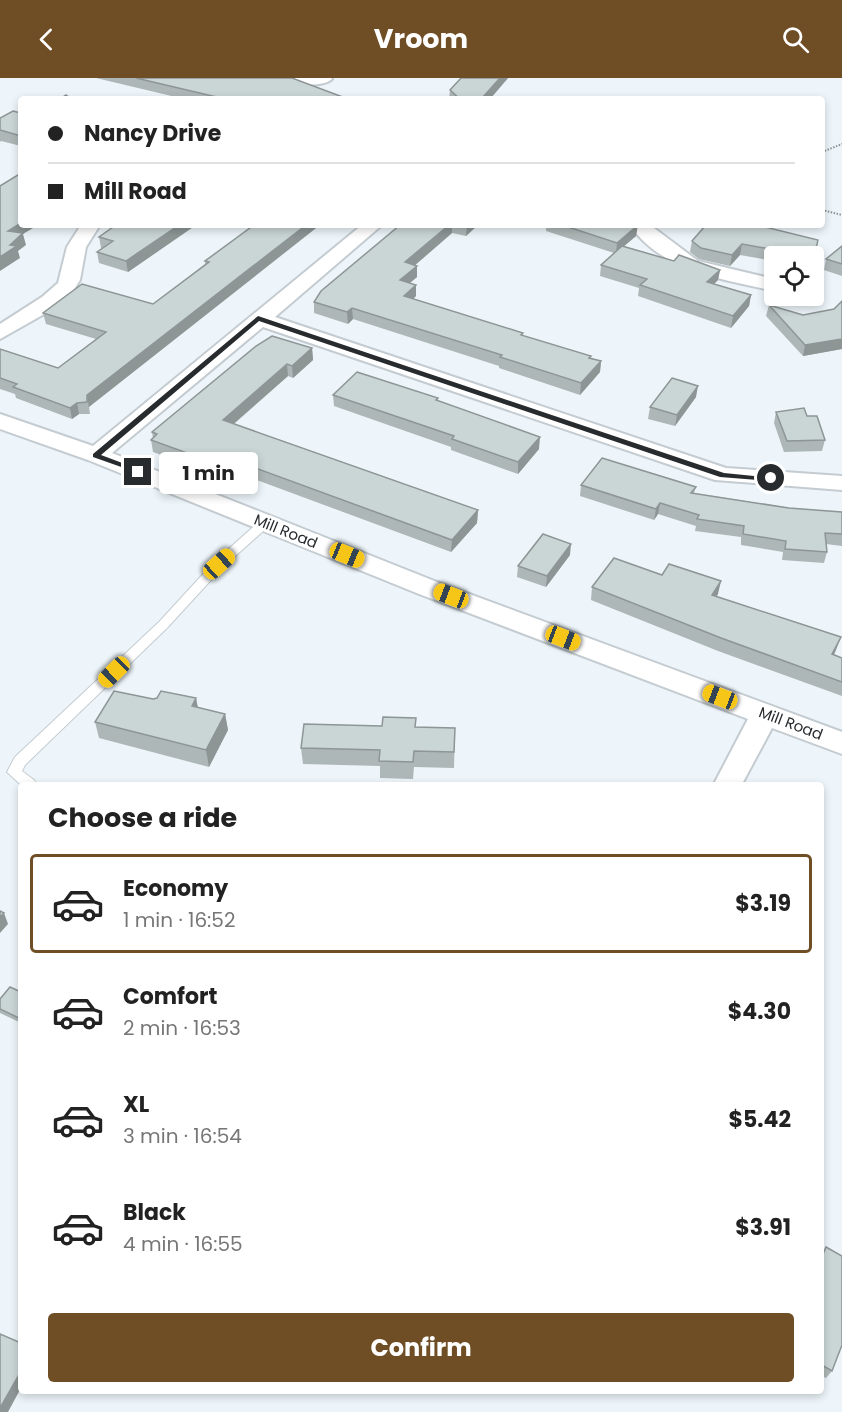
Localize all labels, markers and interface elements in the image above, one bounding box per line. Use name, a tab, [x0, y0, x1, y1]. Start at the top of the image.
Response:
text: Vroom	[374, 20, 468, 57]
icon: back	[30, 23, 63, 56]
icon: search	[779, 23, 812, 56]
text: Nancy Drive	[84, 118, 221, 149]
text: Mill Road	[84, 176, 187, 207]
map controls	[764, 246, 824, 306]
button: locate	[764, 246, 824, 306]
callout: 1 min	[159, 451, 258, 493]
route end	[124, 458, 151, 485]
text: 1 min	[182, 459, 235, 487]
route start	[757, 464, 784, 491]
street label: Mill Road	[251, 509, 321, 553]
car	[327, 540, 367, 570]
car	[200, 545, 238, 583]
car	[431, 581, 471, 611]
car	[543, 623, 583, 653]
car	[95, 653, 133, 691]
car	[700, 682, 740, 712]
street label: Mill Road	[756, 701, 826, 745]
text: Choose a ride	[48, 799, 237, 836]
text: Economy	[123, 873, 228, 904]
icon: car	[51, 877, 105, 931]
text: $3.19	[735, 888, 791, 919]
text: 1 min · 16:52	[123, 906, 235, 934]
text: Comfort	[123, 981, 217, 1012]
icon: car	[51, 985, 105, 1039]
text: $4.30	[728, 996, 791, 1027]
text: 2 min · 16:53	[123, 1014, 241, 1042]
text: XL	[123, 1089, 149, 1120]
icon: car	[51, 1093, 105, 1147]
text: $5.42	[729, 1104, 791, 1135]
text: 3 min · 16:54	[123, 1122, 242, 1150]
text: Black	[123, 1197, 186, 1228]
icon: car	[51, 1201, 105, 1255]
text: $3.91	[735, 1212, 791, 1243]
text: 4 min · 16:55	[123, 1230, 243, 1258]
button: Confirm	[48, 1313, 794, 1382]

